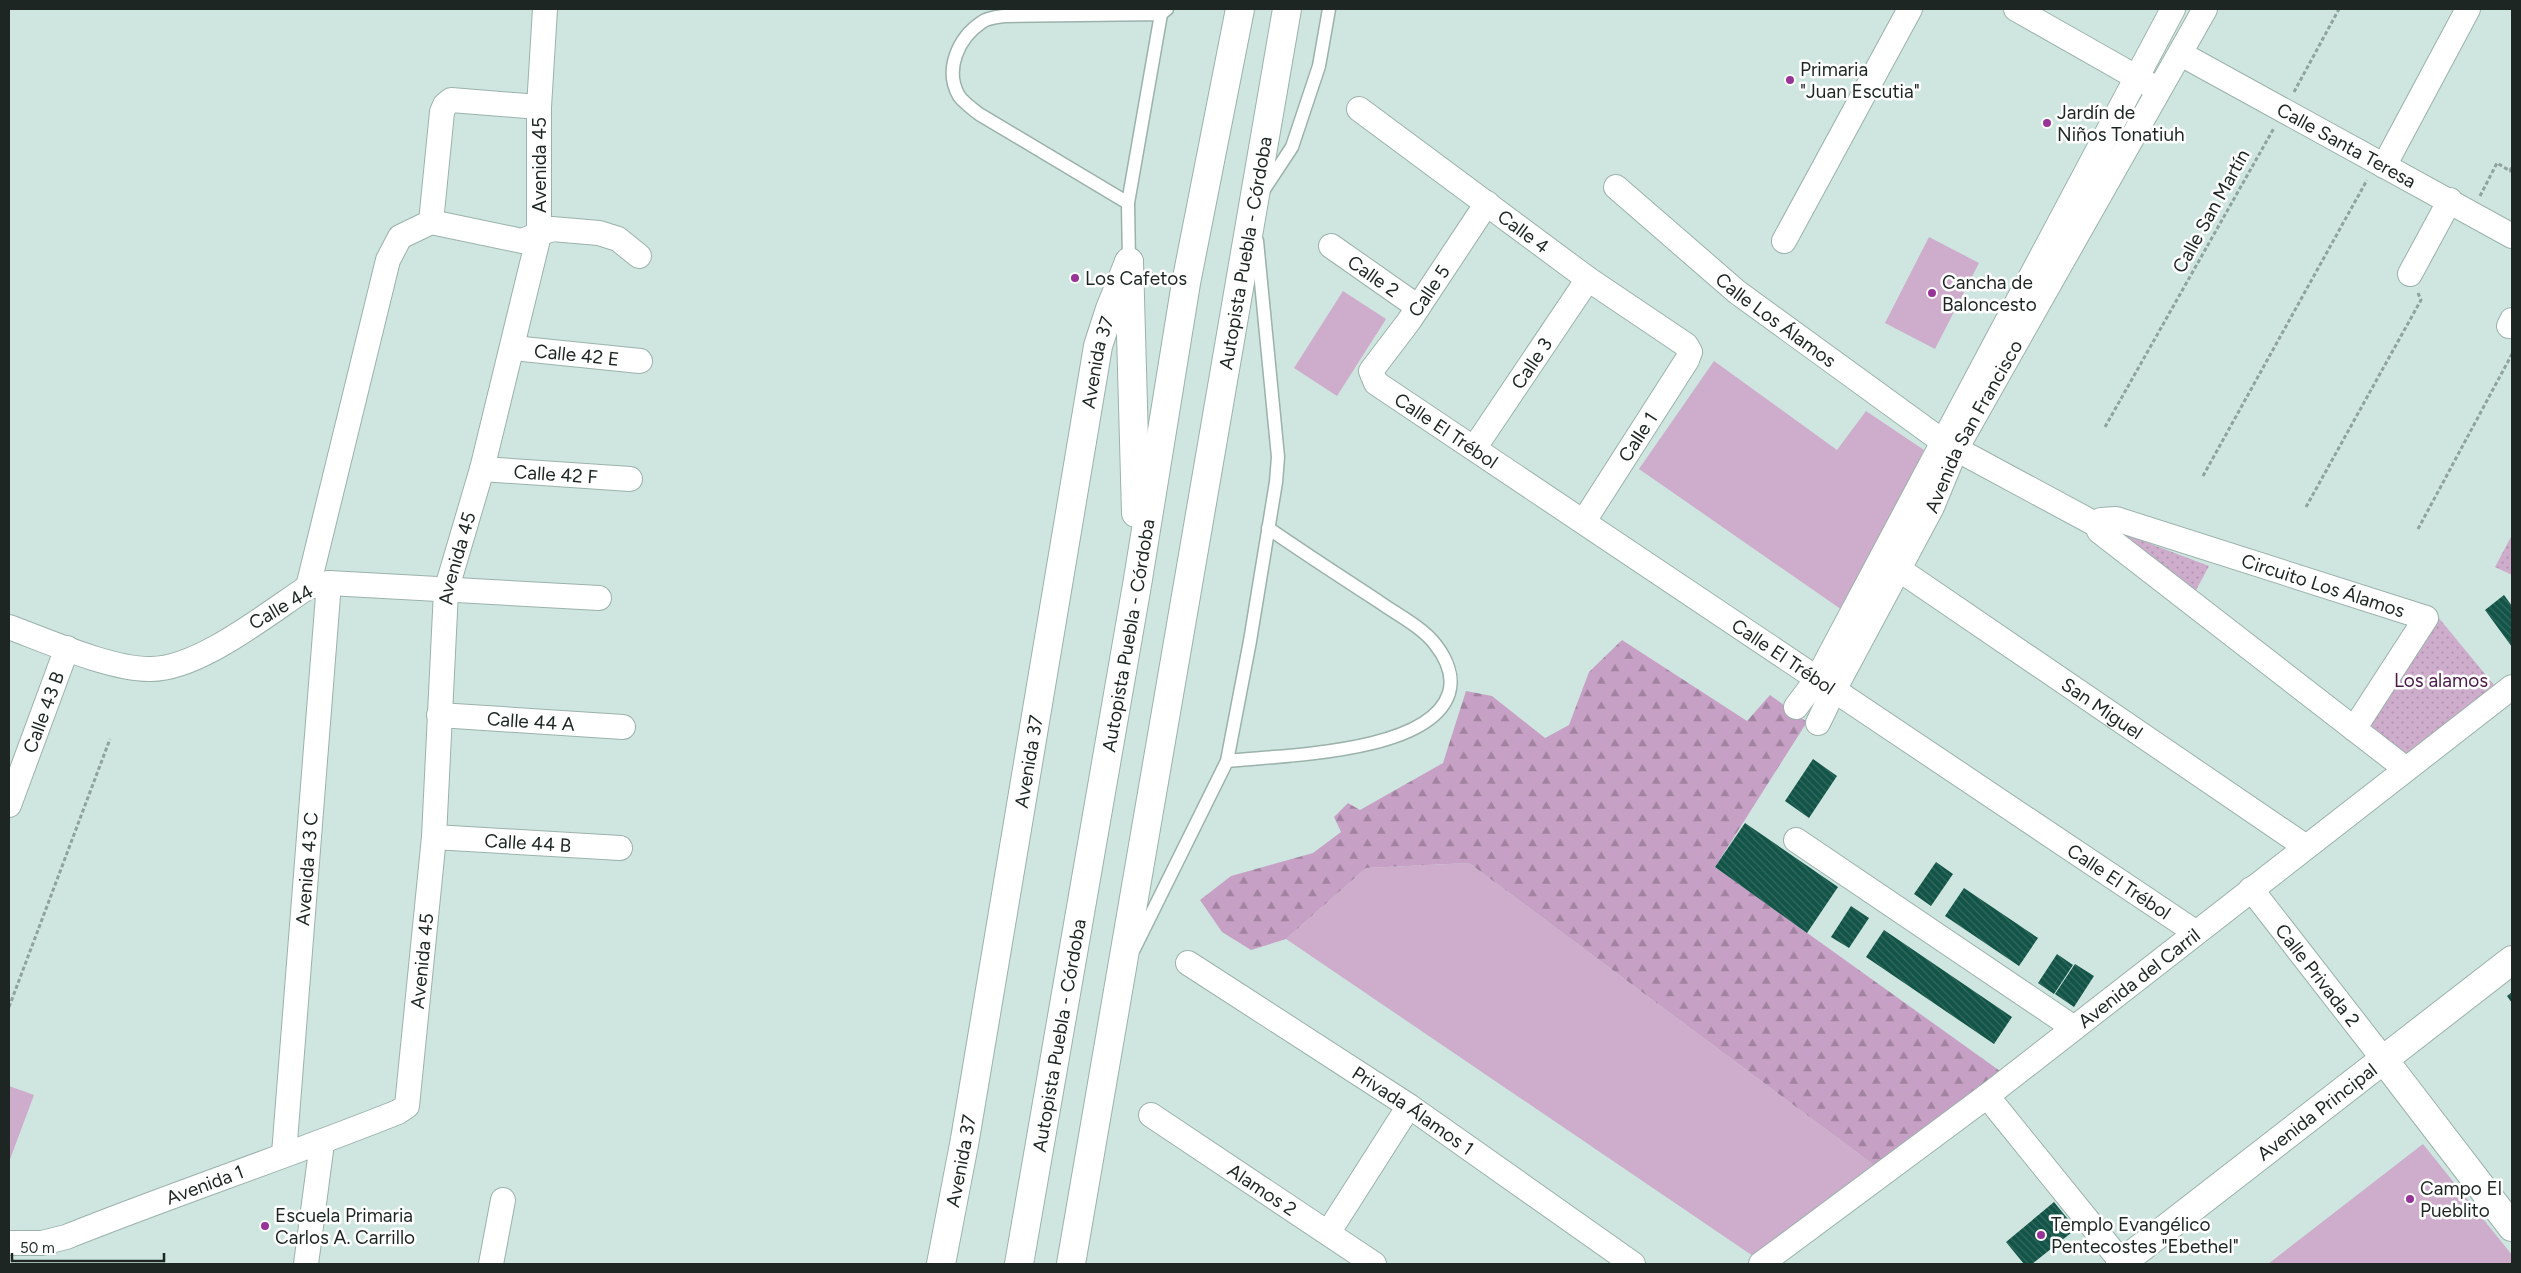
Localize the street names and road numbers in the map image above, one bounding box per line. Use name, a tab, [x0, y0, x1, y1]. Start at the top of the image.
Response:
street label: Calle Santa Teresa	[2273, 98, 2420, 193]
street label: Avenida 45	[528, 117, 551, 213]
street label: Autopista Puebla - Córdoba	[1214, 135, 1276, 371]
street label: Calle San Martín	[2168, 145, 2254, 277]
street label: Calle 4	[1493, 204, 1554, 258]
street label: Calle 2	[1343, 250, 1404, 302]
street label: Calle 5	[1403, 261, 1455, 321]
street label: Calle Los Álamos	[1711, 267, 1841, 372]
street label: Avenida 37	[1076, 313, 1118, 410]
street label: Calle 3	[1506, 333, 1557, 393]
street label: Avenida San Francisco	[1919, 336, 2027, 516]
street label: Calle 42 E	[533, 339, 620, 370]
street label: Calle El Trébol	[1390, 387, 1503, 473]
street label: Calle 1	[1613, 408, 1663, 466]
street label: Calle 42 F	[513, 460, 599, 488]
street label: Avenida 45	[434, 509, 480, 606]
street label: Autopista Puebla - Córdoba	[1097, 517, 1159, 754]
street label: Circuito Los Álamos	[2239, 548, 2408, 622]
street label: Calle 44	[245, 579, 317, 635]
street label: Calle El Trébol	[1727, 613, 1840, 699]
street label: Calle 43 B	[18, 668, 69, 756]
street label: San Miguel	[2057, 672, 2147, 744]
street label: Calle 44 A	[486, 707, 576, 735]
street label: Avenida 37	[1009, 713, 1047, 810]
street label: Avenida 43 C	[291, 811, 322, 927]
street label: Calle 44 B	[484, 829, 572, 857]
street label: Calle El Trébol	[2063, 838, 2175, 924]
street label: Avenida 45	[405, 912, 438, 1010]
street label: Autopista Puebla - Córdoba	[1027, 917, 1090, 1154]
street label: Calle Privada 2	[2271, 919, 2365, 1031]
street label: Avenida del Carril	[2073, 923, 2204, 1032]
street label: Avenida Principal	[2252, 1058, 2381, 1165]
street label: Privada Álamos 1	[1348, 1061, 1478, 1160]
street label: Avenida 37	[941, 1113, 980, 1209]
street label: Alamos 2	[1224, 1158, 1301, 1221]
street label: Avenida 1	[163, 1160, 247, 1209]

